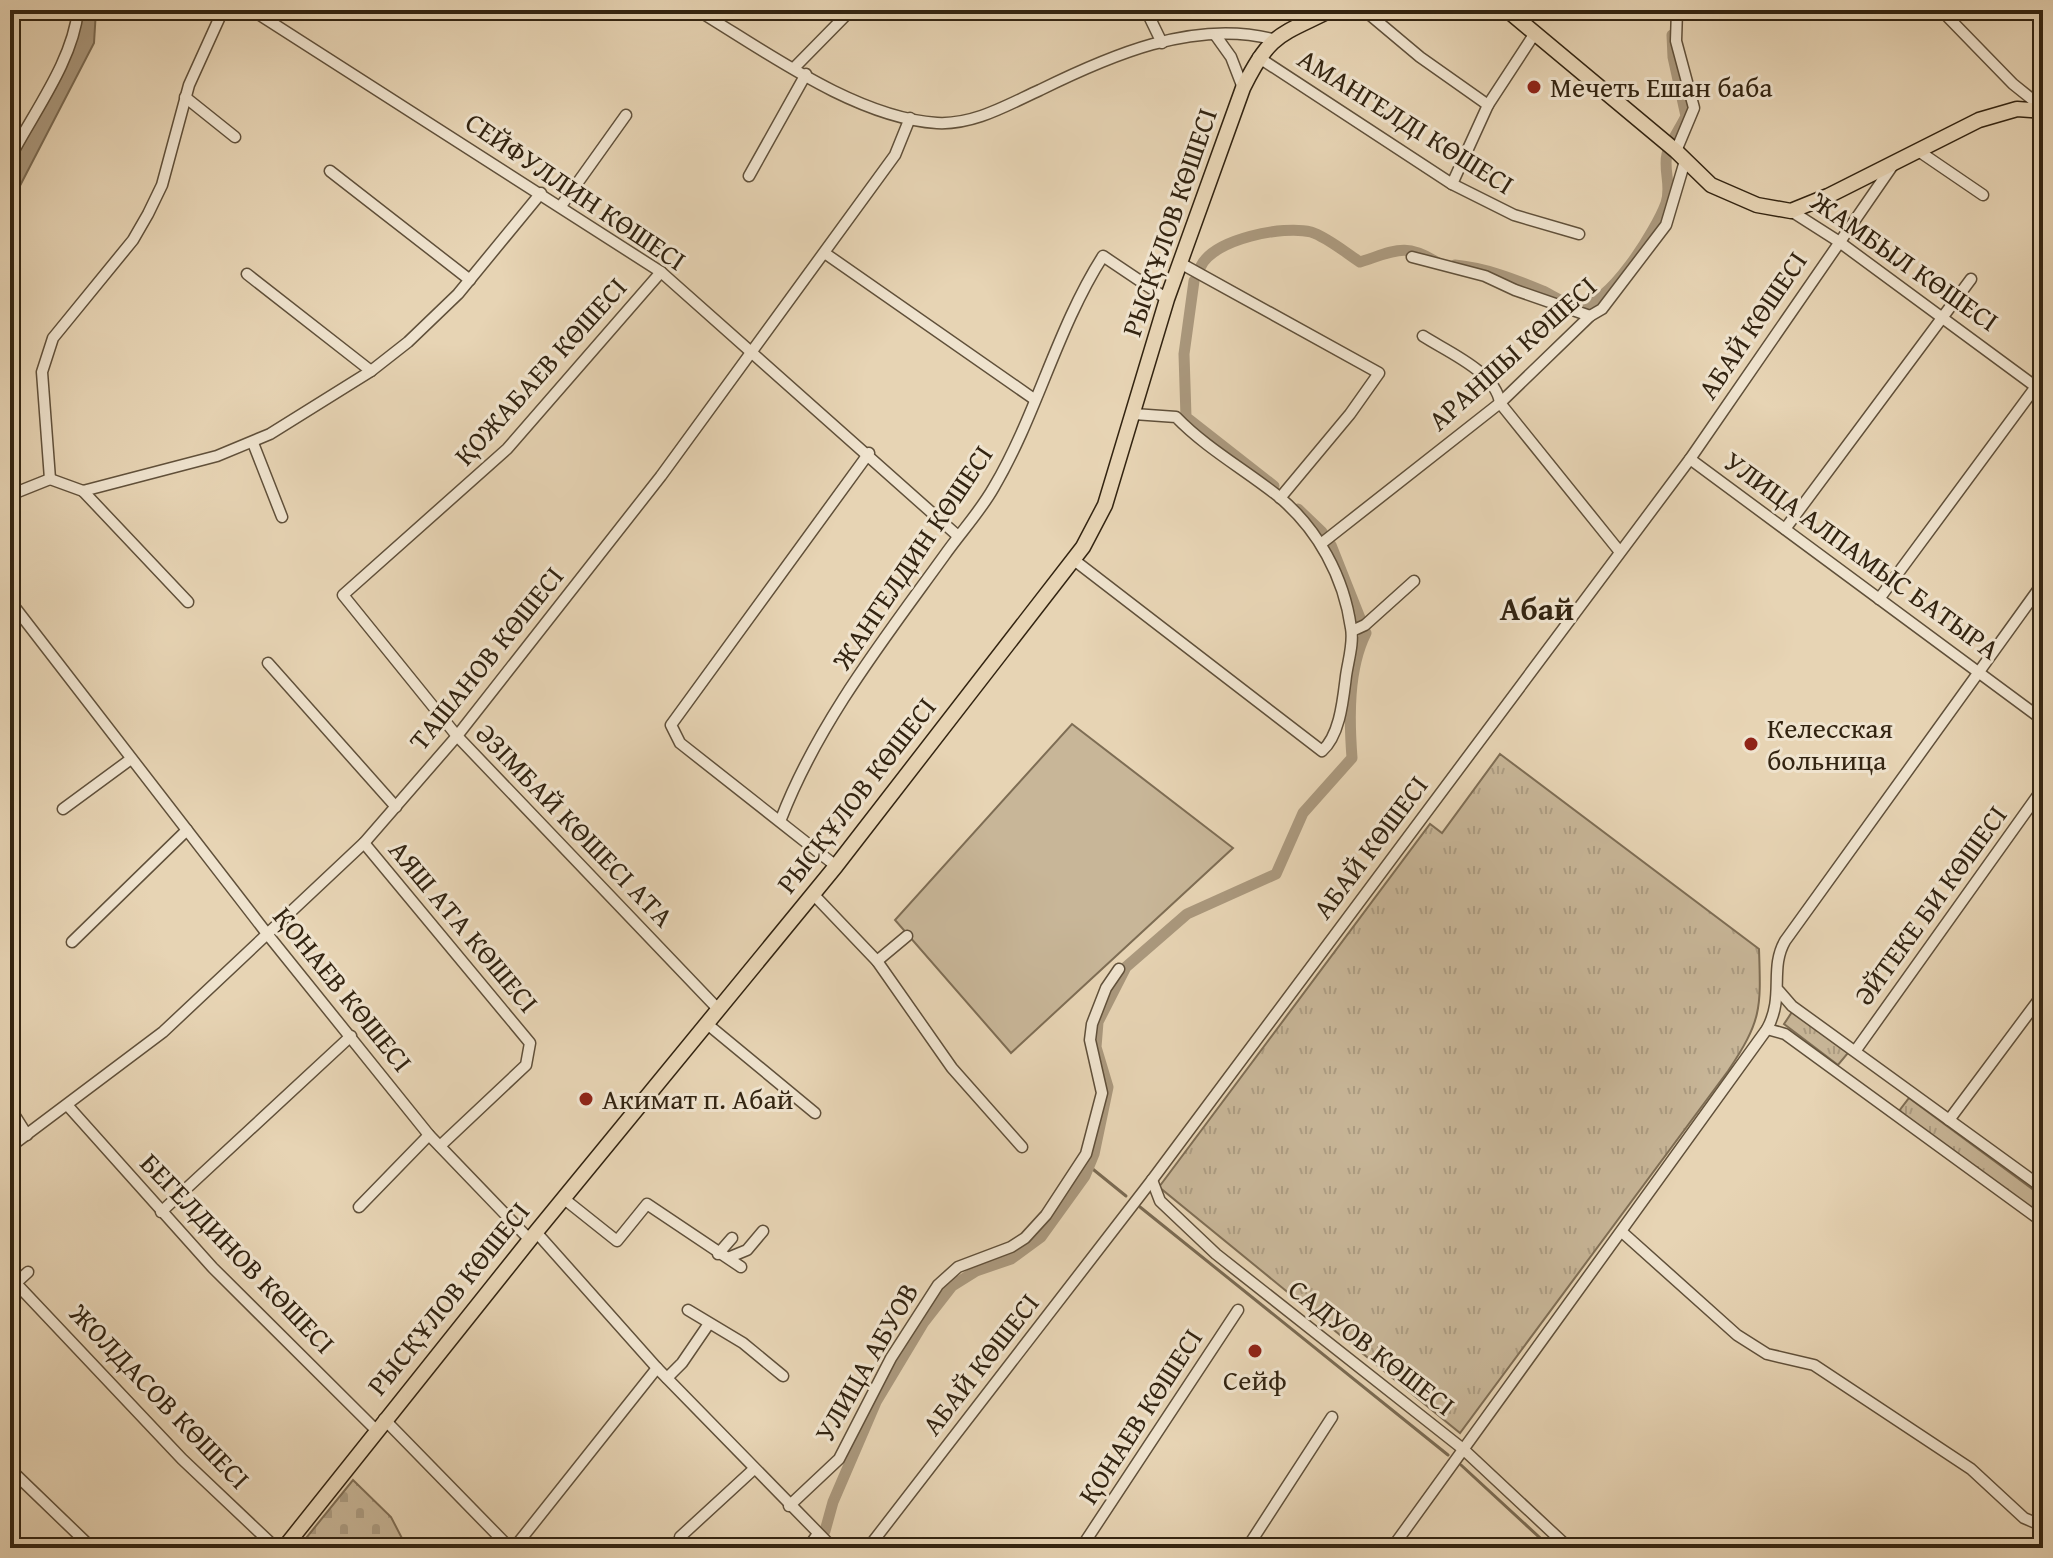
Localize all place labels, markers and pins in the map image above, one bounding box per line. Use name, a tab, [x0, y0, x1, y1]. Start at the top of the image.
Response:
place label: Мечеть Ешан баба	[1550, 66, 1773, 107]
marker: Мечеть Ешан баба	[1525, 78, 1543, 96]
place label: Келесская больница	[1767, 707, 1893, 780]
marker: Келесская больница	[1742, 735, 1760, 753]
place label: Акимат п. Абай	[602, 1078, 793, 1119]
marker: Акимат п. Абай	[577, 1090, 595, 1108]
marker: Сейф	[1246, 1342, 1264, 1360]
place label: Сейф	[1223, 1359, 1287, 1400]

